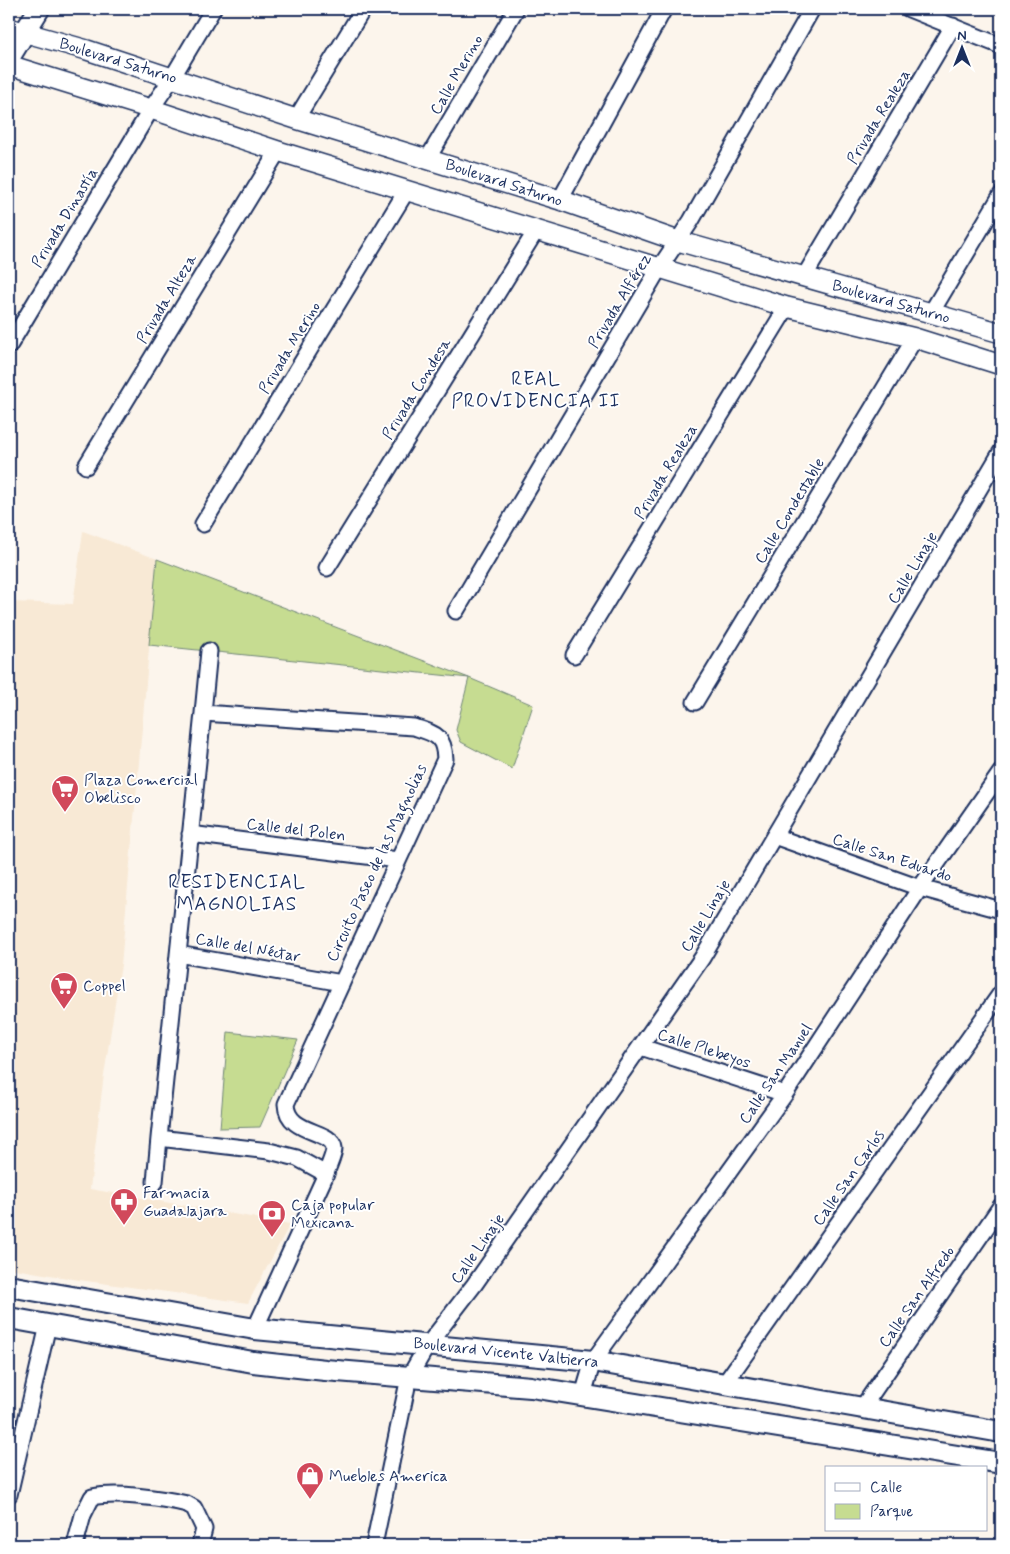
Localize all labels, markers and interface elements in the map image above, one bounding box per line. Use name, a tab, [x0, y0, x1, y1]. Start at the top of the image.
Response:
north arrow	[938, 22, 988, 72]
text: N	[957, 27, 967, 45]
street label: Calle Merino	[426, 31, 488, 119]
street label: Boulevard Saturno	[57, 33, 180, 89]
street label: Privada Realeza	[842, 66, 916, 168]
street label: Boulevard Saturno	[443, 154, 565, 212]
street label: Privada Dinastía	[27, 164, 103, 272]
street label: Privada Alférez	[583, 249, 657, 352]
street label: Privada Alteza	[132, 250, 202, 348]
street label: Boulevard Saturno	[829, 275, 953, 329]
street label: Privada Merino	[254, 298, 326, 398]
street label: Privada Condesa	[377, 334, 457, 444]
district label: REAL PROVIDENCIA II	[451, 367, 621, 414]
street label: Privada Realeza	[629, 421, 703, 523]
street label: Calle Condestable	[750, 454, 830, 568]
street label: Calle Linaje	[883, 528, 943, 608]
street label: Circuito Paseo de las Magnolias	[322, 761, 433, 966]
place label: Plaza Comercial Obelisco	[84, 770, 198, 809]
supermarket icon: Plaza Comercial Obelisco	[50, 774, 80, 813]
street label: Calle del Polen	[245, 813, 347, 847]
street label: Calle San Eduardo	[830, 829, 955, 887]
district label: RESIDENCIAL MAGNOLIAS	[168, 870, 306, 917]
street label: Calle Linaje	[676, 876, 736, 956]
street label: Calle del Néctar	[194, 928, 302, 968]
supermarket icon: Coppel	[49, 971, 79, 1010]
place label: Coppel	[83, 976, 126, 997]
street label: Calle San Manuel	[735, 1020, 817, 1128]
street label: Calle Plebeyos	[655, 1024, 753, 1074]
street label: Calle San Carlos	[808, 1126, 890, 1230]
place label: Farmacia Guadalajara	[143, 1183, 227, 1222]
pharmacy icon: Farmacia Guadalajara	[109, 1187, 139, 1226]
place label: Caja popular Mexicana	[291, 1195, 375, 1234]
bank icon: Caja popular Mexicana	[257, 1199, 287, 1238]
street label: Calle Linaje	[446, 1210, 510, 1288]
street label: Calle San Alfredo	[874, 1242, 960, 1352]
street label: Boulevard Vicente Valtierra	[412, 1333, 600, 1373]
shop icon: Muebles America	[295, 1461, 325, 1500]
place label: Muebles America	[329, 1466, 448, 1487]
legend	[825, 1466, 988, 1532]
text: Calle	[870, 1478, 902, 1498]
text: Parque	[870, 1502, 913, 1522]

